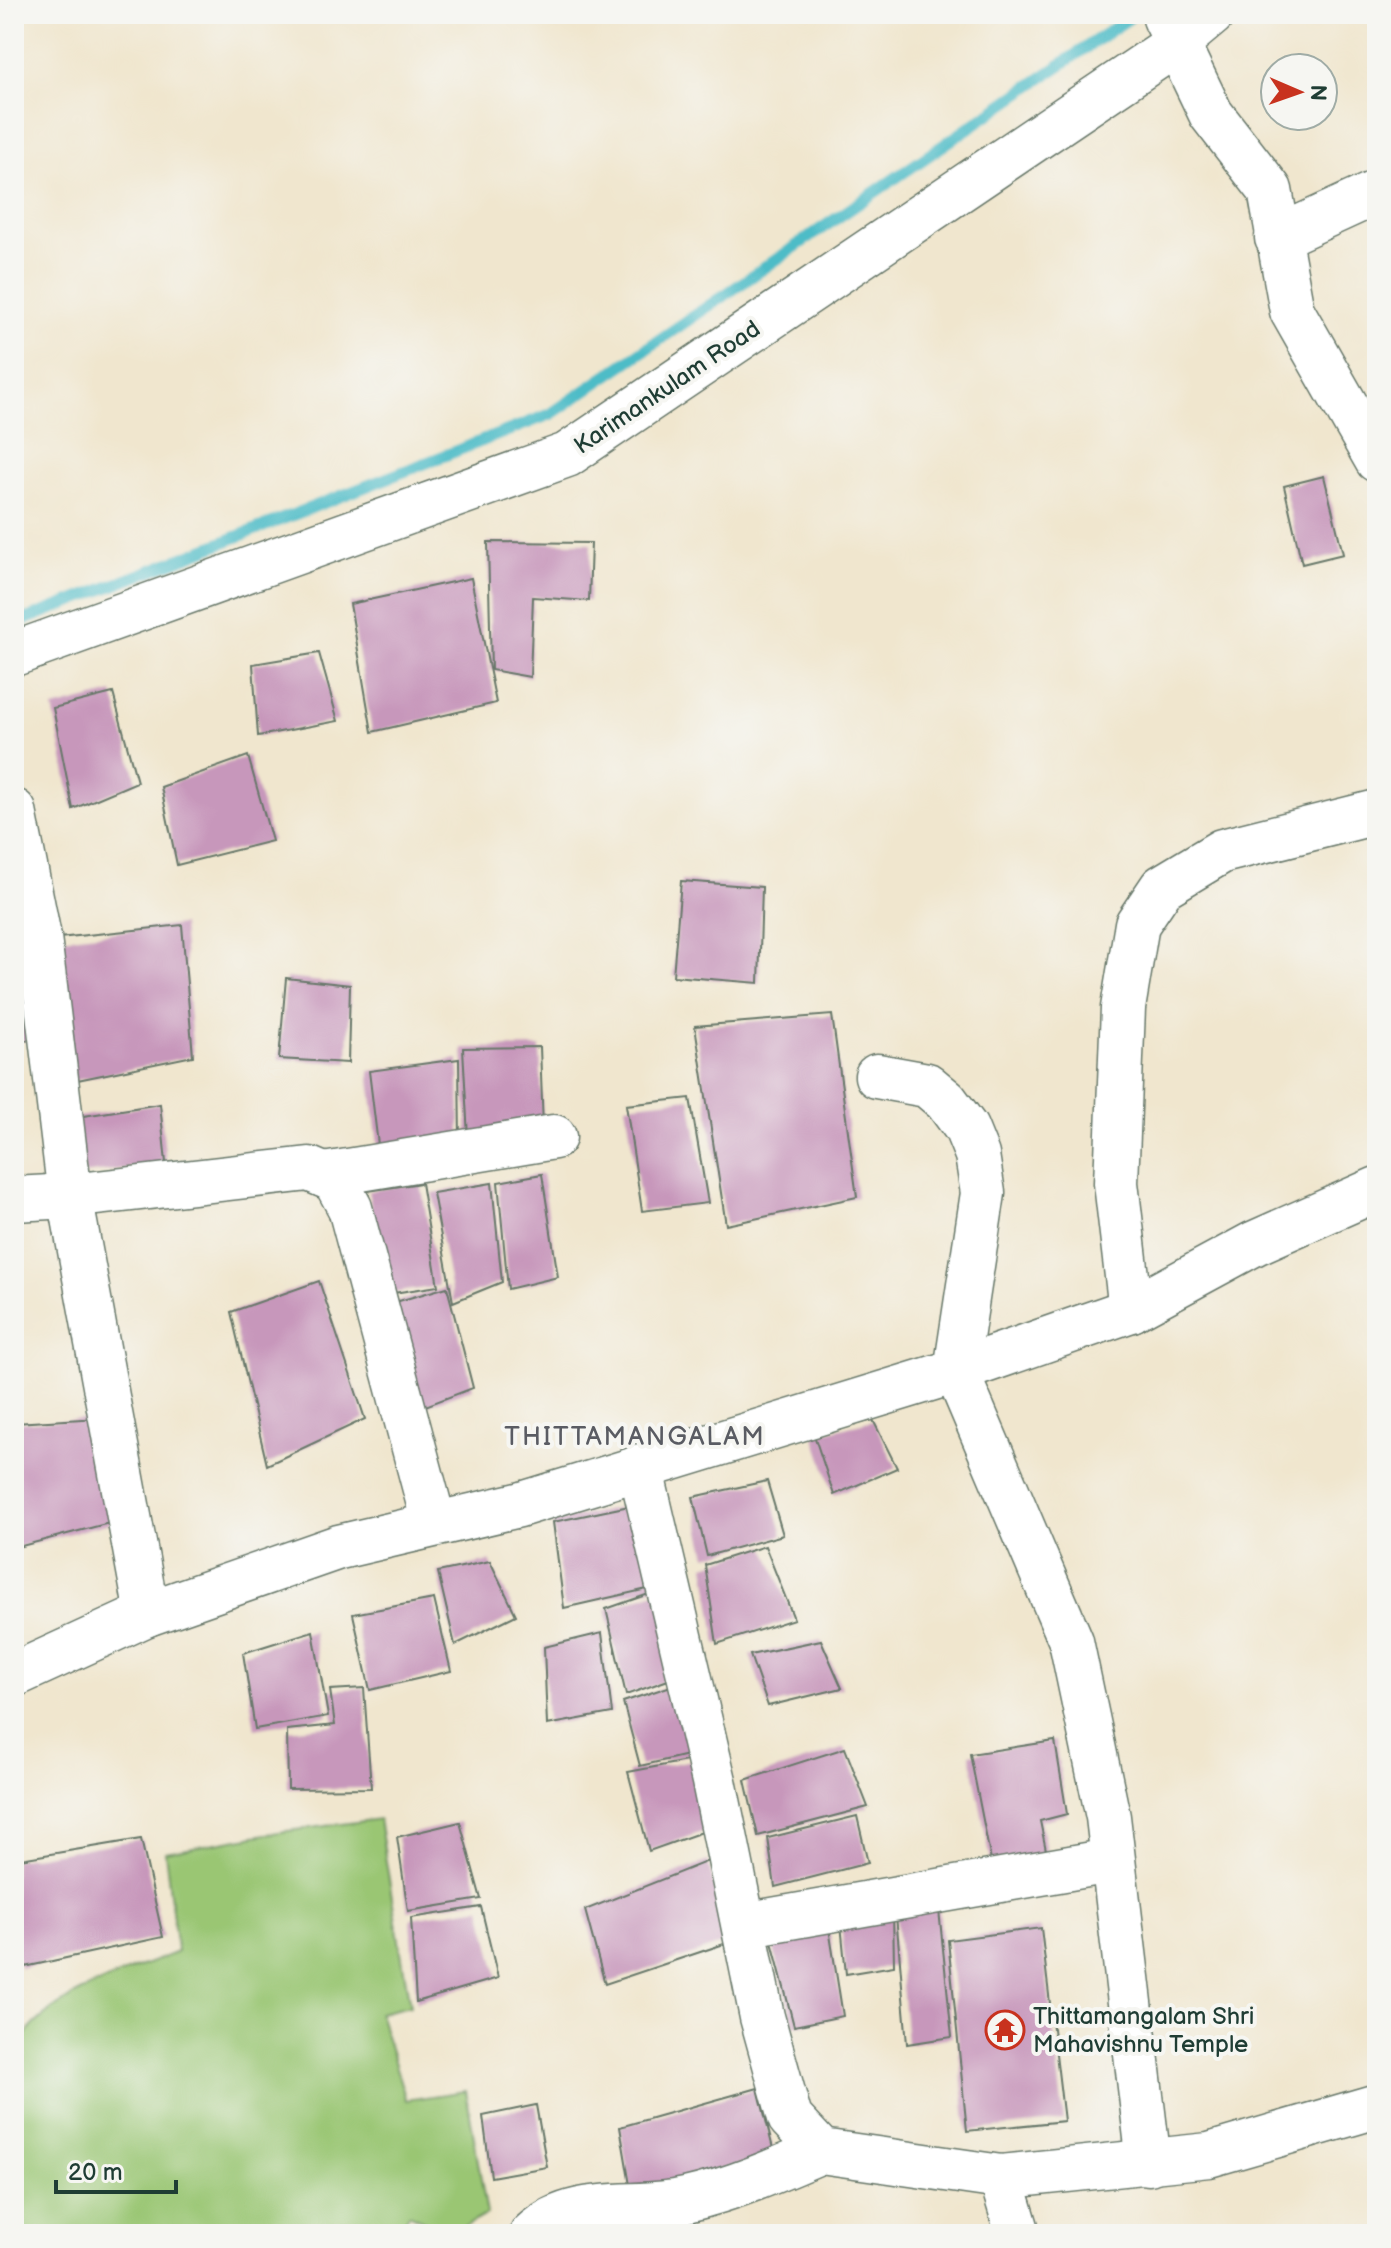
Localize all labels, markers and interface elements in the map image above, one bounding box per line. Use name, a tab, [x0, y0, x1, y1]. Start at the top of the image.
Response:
north arrow	[1259, 52, 1339, 132]
text: N	[1304, 84, 1331, 101]
street label: Karimankulam Road	[569, 314, 766, 460]
district label: THITTAMANGALAM	[504, 1422, 766, 1453]
place label: Thittamangalam Shri Mahavishnu Temple	[1033, 2002, 1254, 2059]
temple icon: Thittamangalam Shri Mahavishnu Temple	[984, 2009, 1026, 2051]
scale bar	[56, 2144, 176, 2194]
text: 20 m	[68, 2158, 123, 2187]

